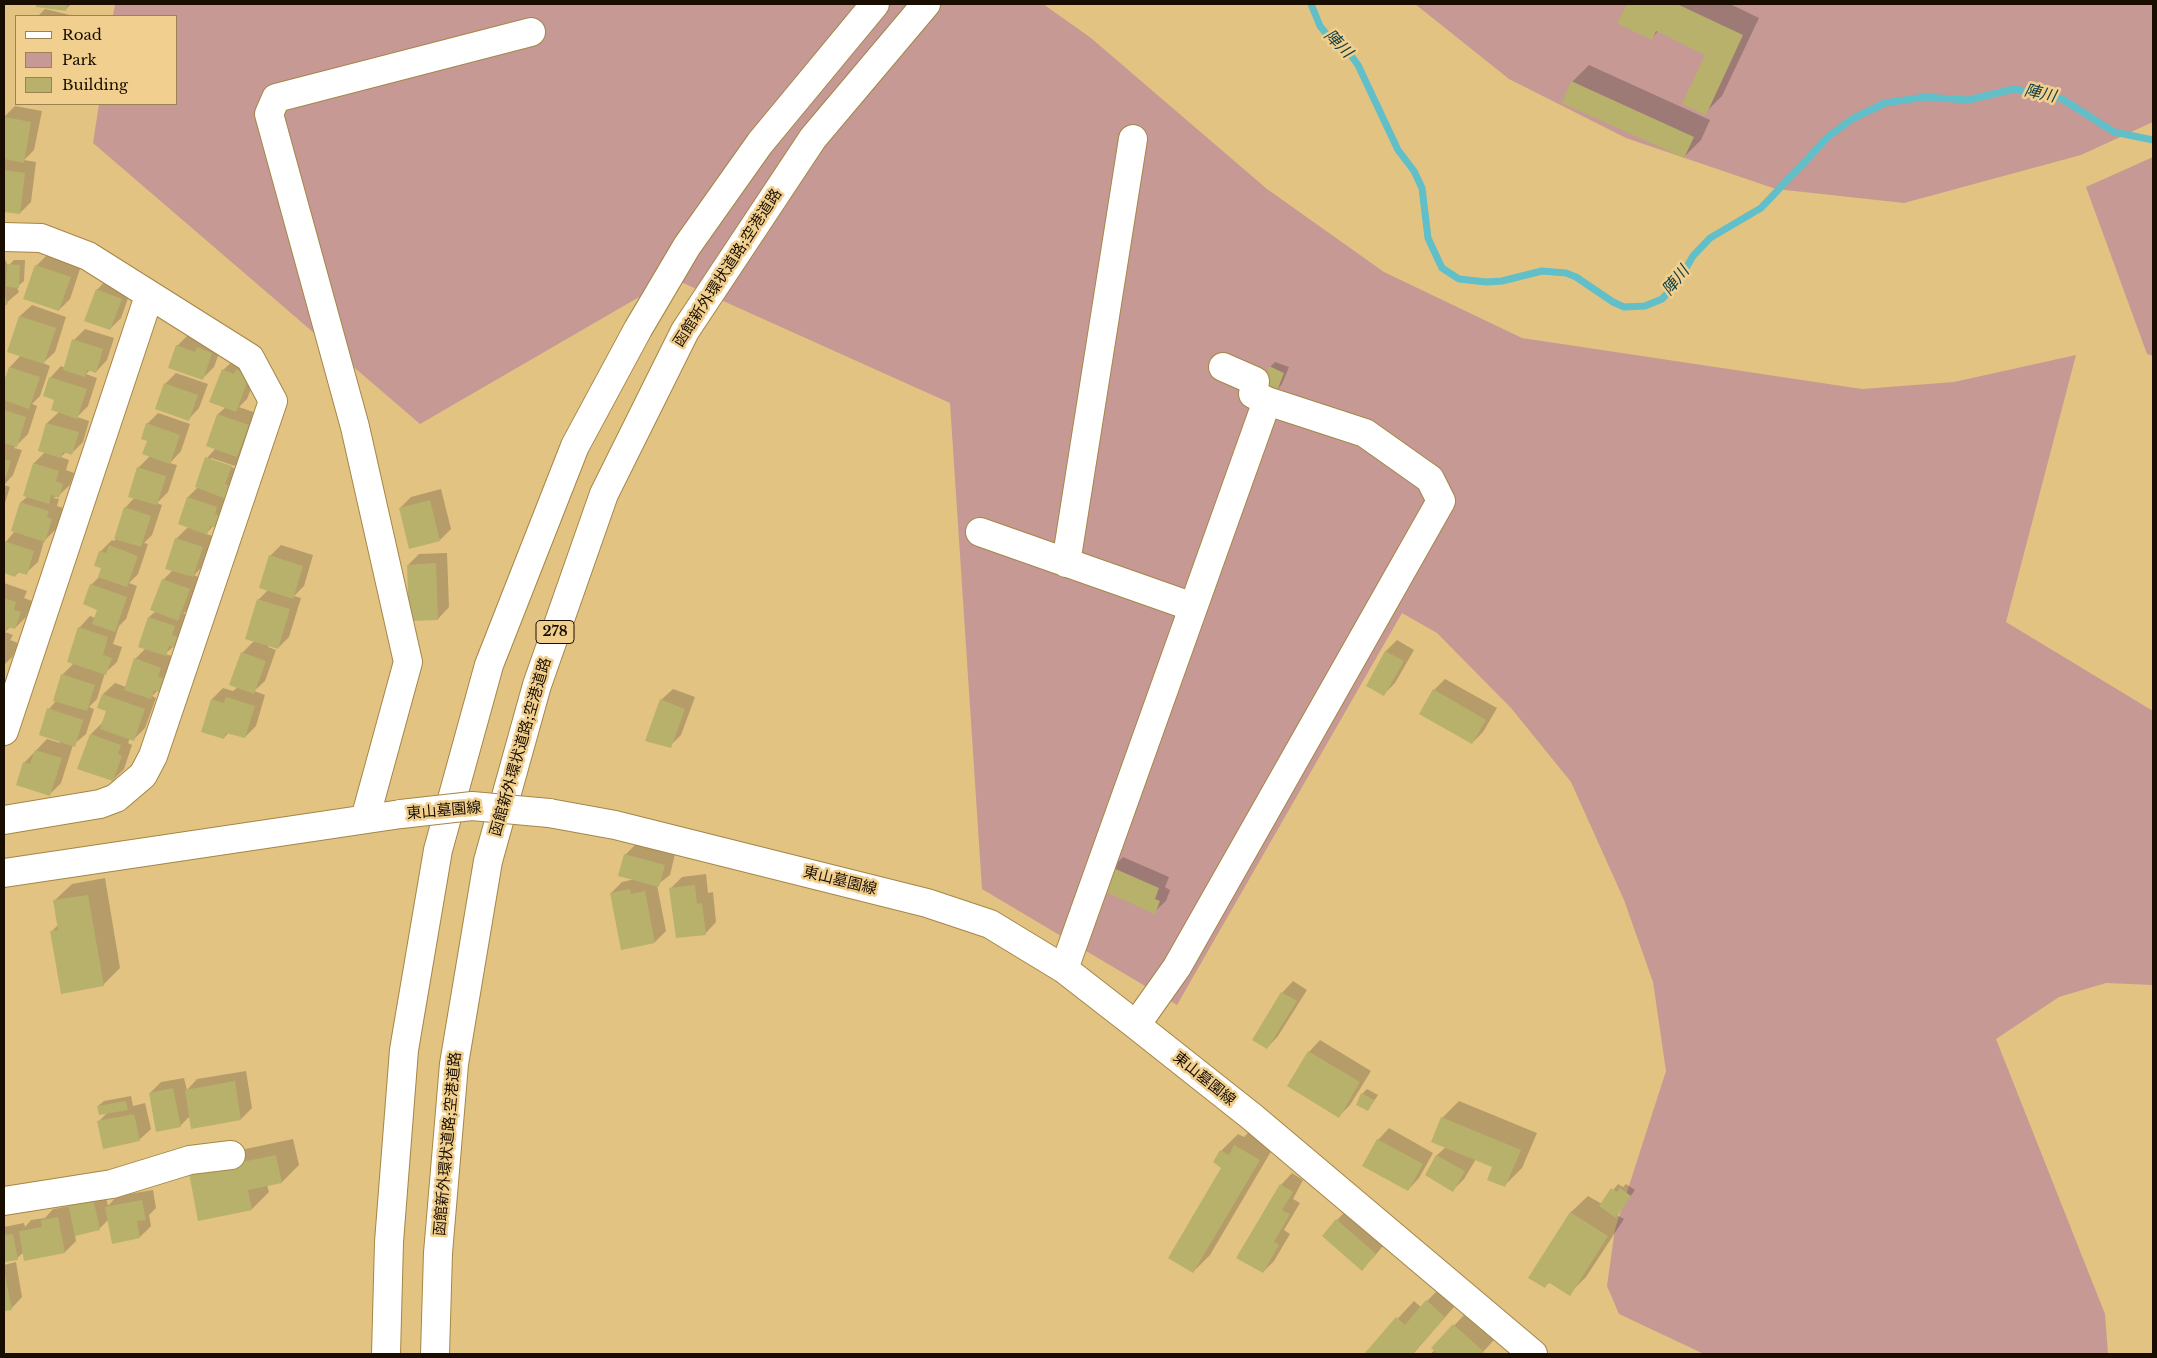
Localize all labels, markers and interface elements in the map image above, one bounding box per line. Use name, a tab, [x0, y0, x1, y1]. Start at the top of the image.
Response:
legend	[15, 15, 178, 105]
text: Road	[62, 25, 102, 44]
water label: 陣川	[1320, 26, 1356, 62]
text: Park	[62, 50, 97, 69]
text: Building	[62, 75, 128, 94]
water label: 陣川	[2022, 81, 2058, 107]
street label: 函館新外環状道路;空港道路	[670, 186, 786, 350]
water label: 陣川	[1658, 263, 1694, 299]
road number: 278	[536, 620, 574, 644]
street label: 函館新外環状道路;空港道路	[487, 656, 555, 838]
street label: 東山墓園線	[406, 799, 482, 823]
street label: 東山墓園線	[801, 863, 879, 899]
street label: 東山墓園線	[1169, 1048, 1239, 1110]
street label: 函館新外環状道路;空港道路	[431, 1051, 465, 1237]

